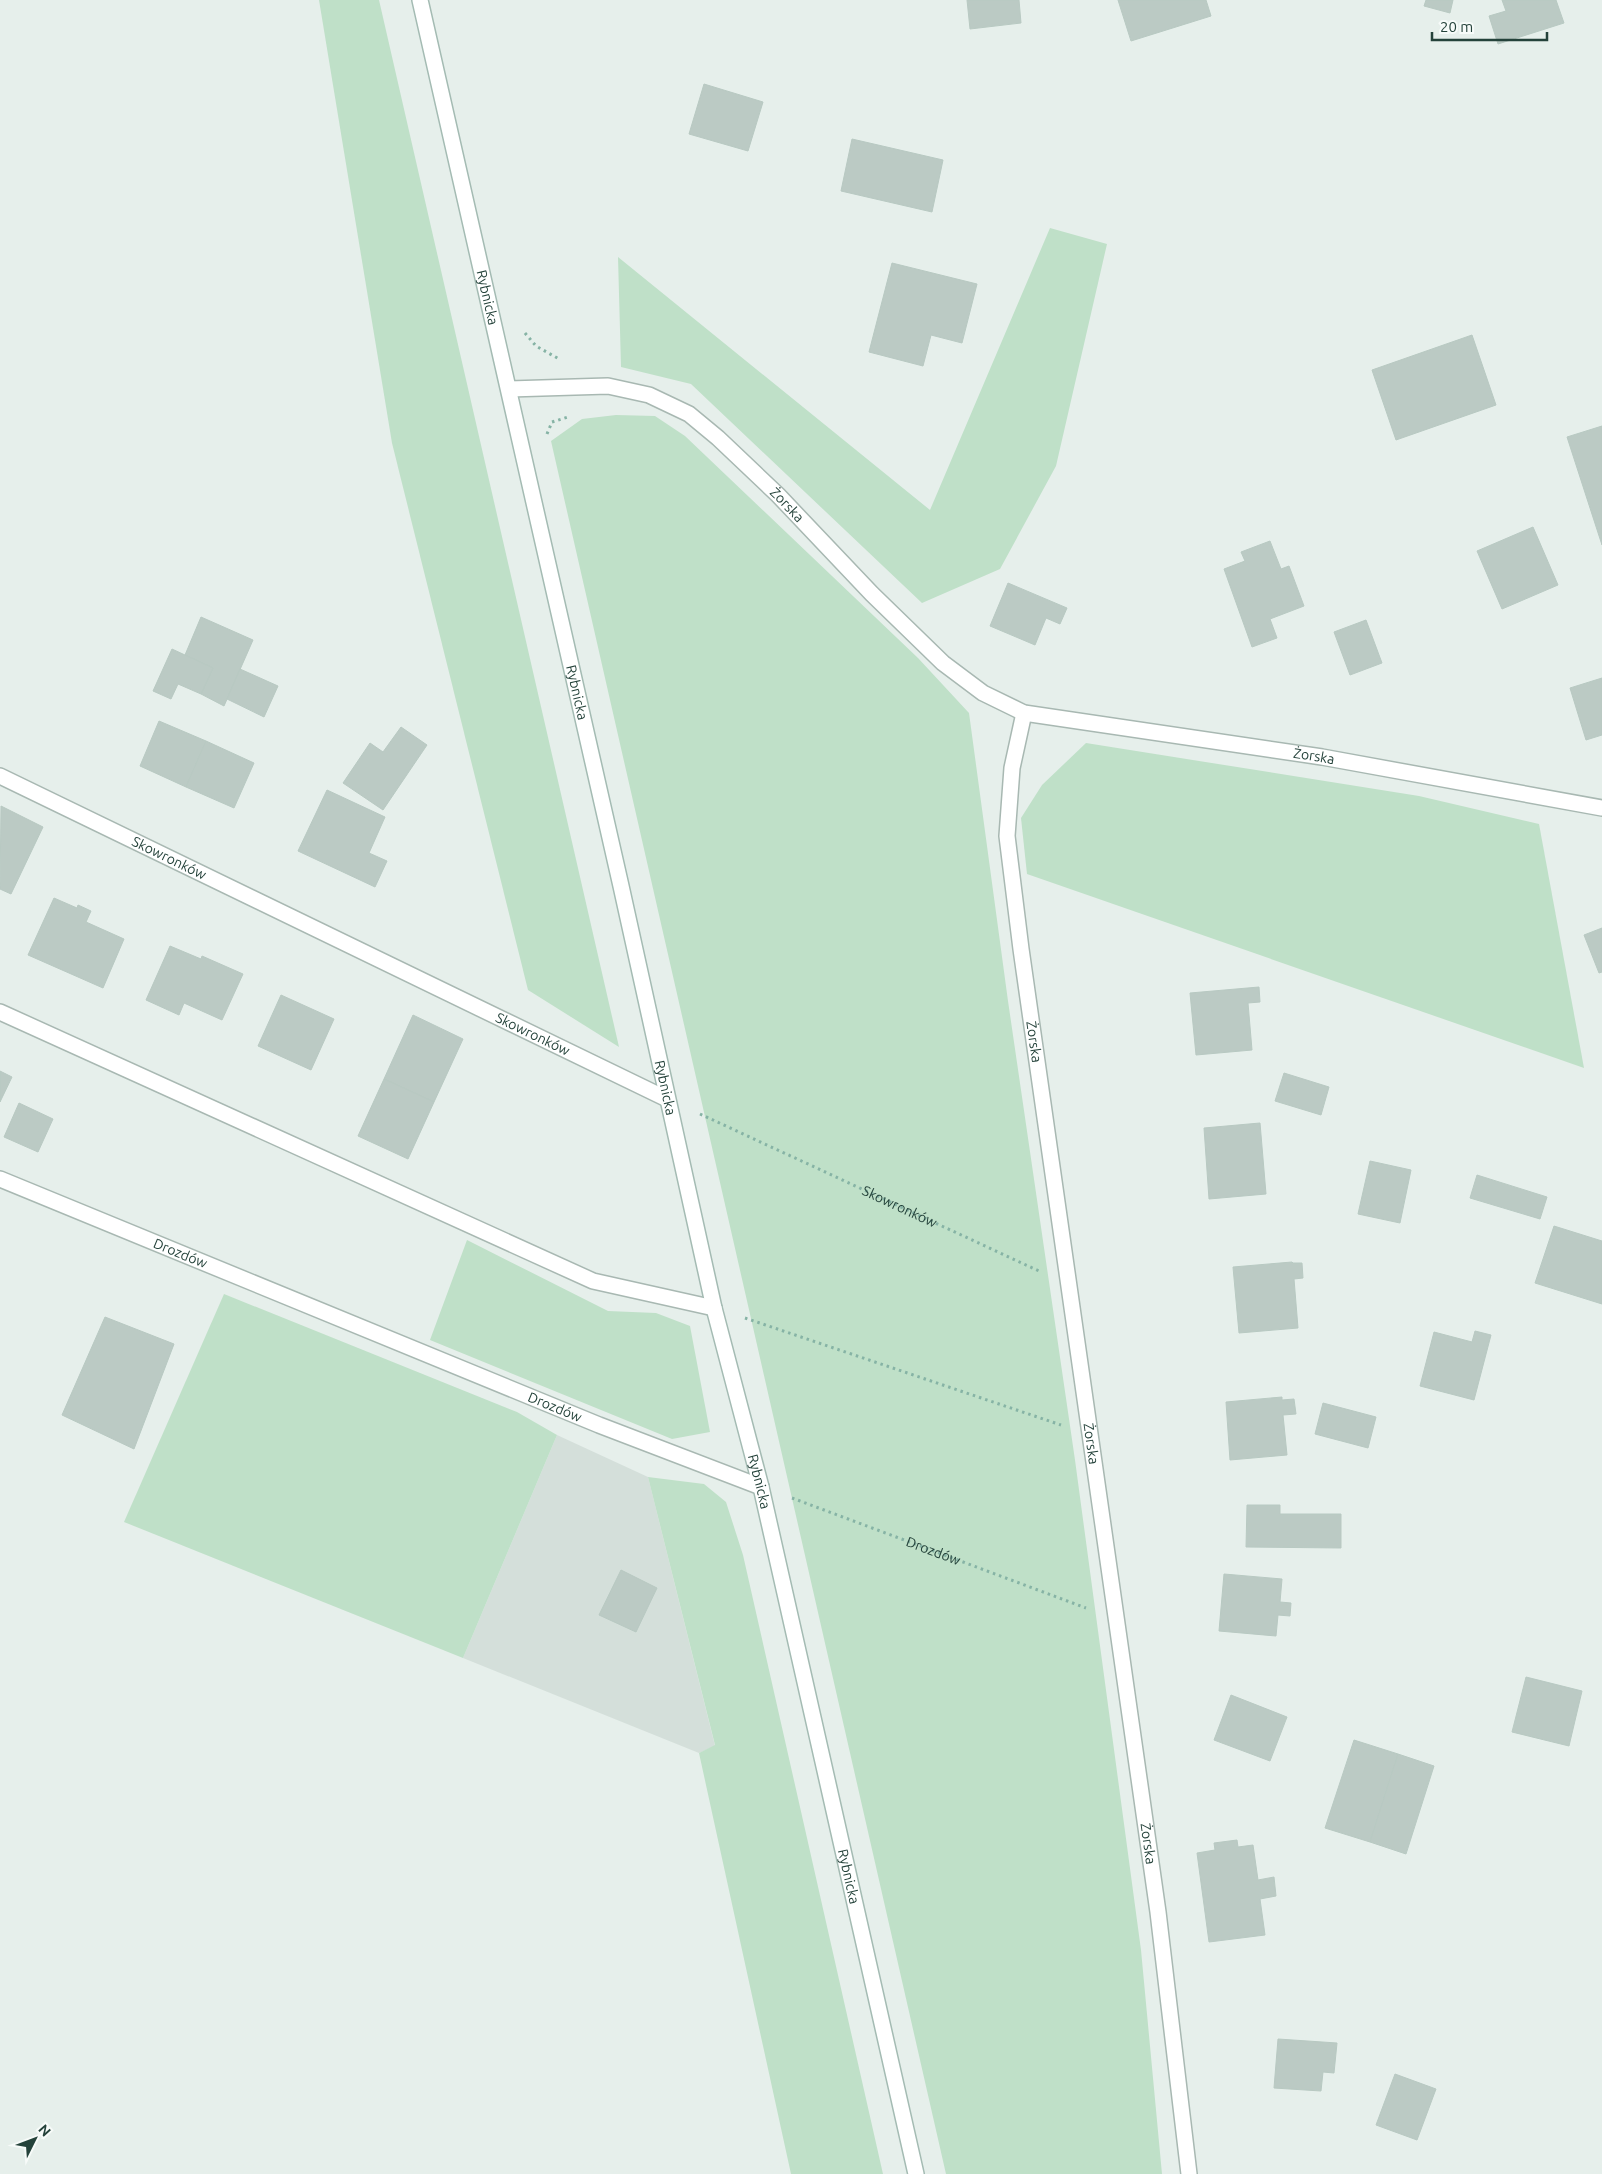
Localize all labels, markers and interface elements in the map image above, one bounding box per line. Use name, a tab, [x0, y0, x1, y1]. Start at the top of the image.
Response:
scale bar	[1432, 10, 1547, 42]
text: 20 m	[1440, 18, 1473, 35]
street label: Rybnicka	[473, 268, 501, 326]
street label: Żorska	[767, 484, 807, 525]
street label: Rybnicka	[563, 663, 591, 721]
street label: Żorska	[1292, 745, 1336, 767]
street label: Skowronków	[129, 833, 209, 883]
street label: Skowronków	[493, 1009, 573, 1059]
street label: Żorska	[1023, 1020, 1045, 1063]
street label: Rybnicka	[652, 1059, 679, 1117]
street label: Skowronków	[860, 1182, 940, 1231]
street label: Drozdów	[151, 1235, 210, 1271]
street label: Drozdów	[526, 1389, 584, 1425]
street label: Żorska	[1081, 1422, 1102, 1465]
street label: Rybnicka	[745, 1452, 774, 1510]
street label: Drozdów	[904, 1533, 963, 1568]
street label: Żorska	[1137, 1822, 1159, 1865]
street label: Rybnicka	[835, 1847, 863, 1906]
north arrow	[10, 2114, 60, 2164]
text: N	[35, 2121, 54, 2140]

